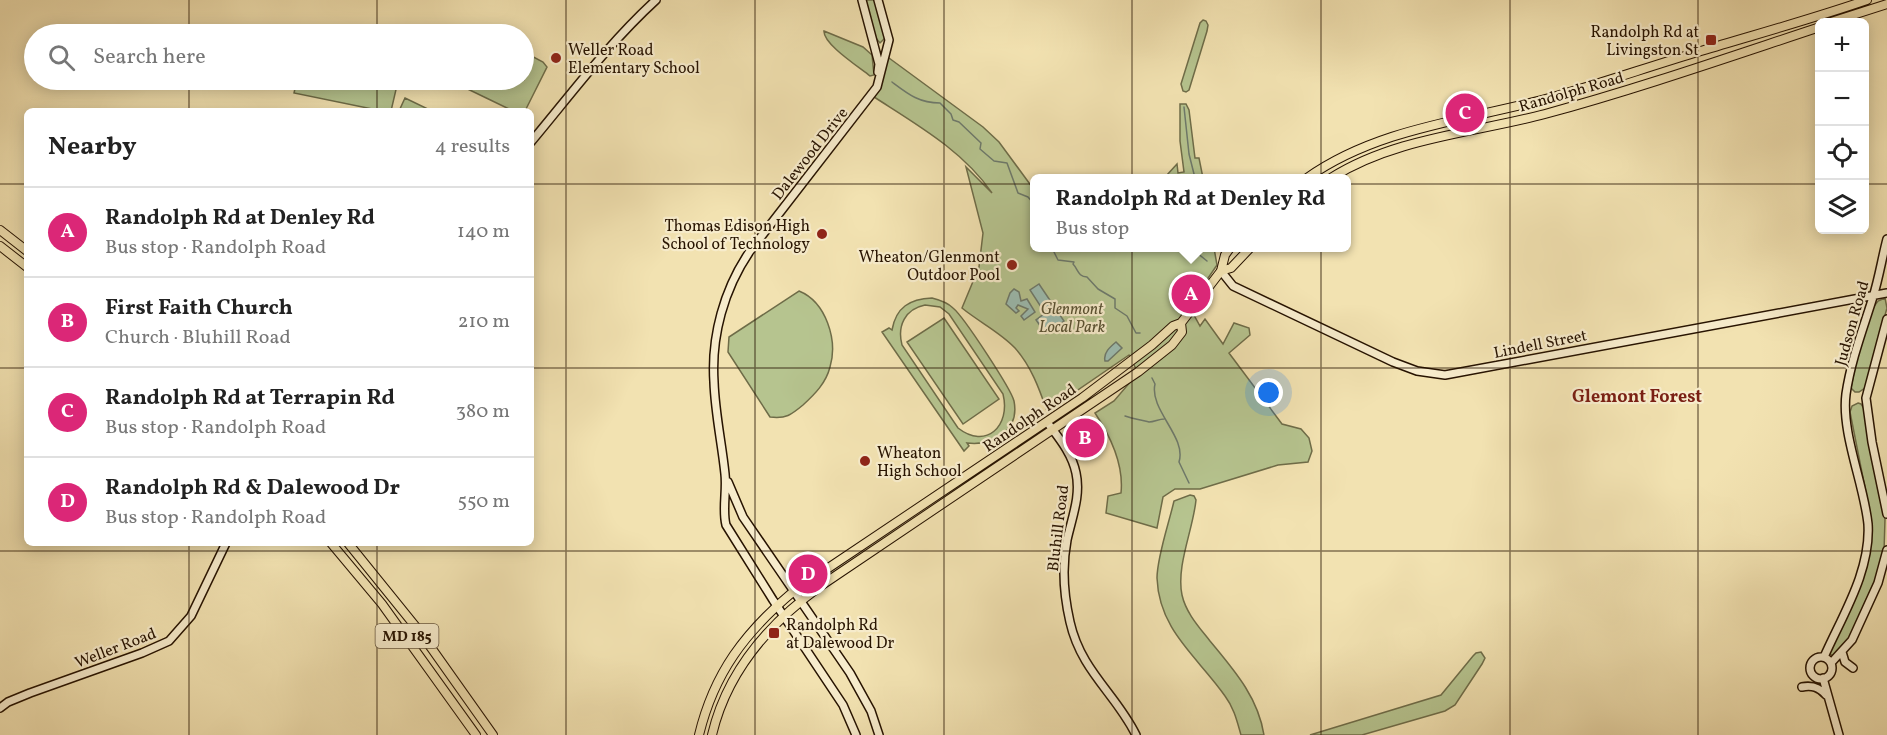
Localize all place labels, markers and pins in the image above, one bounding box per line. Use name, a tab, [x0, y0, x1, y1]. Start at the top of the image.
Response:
place label: Randolph Rd at Livingston St	[1590, 22, 1699, 62]
marker: Randolph Rd at Livingston St	[1704, 33, 1718, 47]
place label: Weller Road Elementary School	[568, 40, 700, 80]
marker: Weller Road Elementary School	[549, 51, 563, 65]
pin: C	[1446, 90, 1484, 136]
place label: Thomas Edison High School of Technology	[662, 216, 810, 256]
marker: Thomas Edison High School of Technology	[815, 227, 829, 241]
place label: Wheaton/Glenmont Outdoor Pool	[858, 247, 1000, 287]
marker: Wheaton/Glenmont Outdoor Pool	[1005, 258, 1019, 272]
pin: A	[1172, 272, 1210, 316]
pin: B	[1066, 416, 1104, 460]
place label: Wheaton High School	[877, 443, 962, 483]
marker: Wheaton High School	[858, 454, 872, 468]
pin: D	[788, 552, 828, 596]
place label: Randolph Rd at Dalewood Dr	[786, 615, 895, 655]
marker: Randolph Rd at Dalewood Dr	[767, 626, 781, 640]

